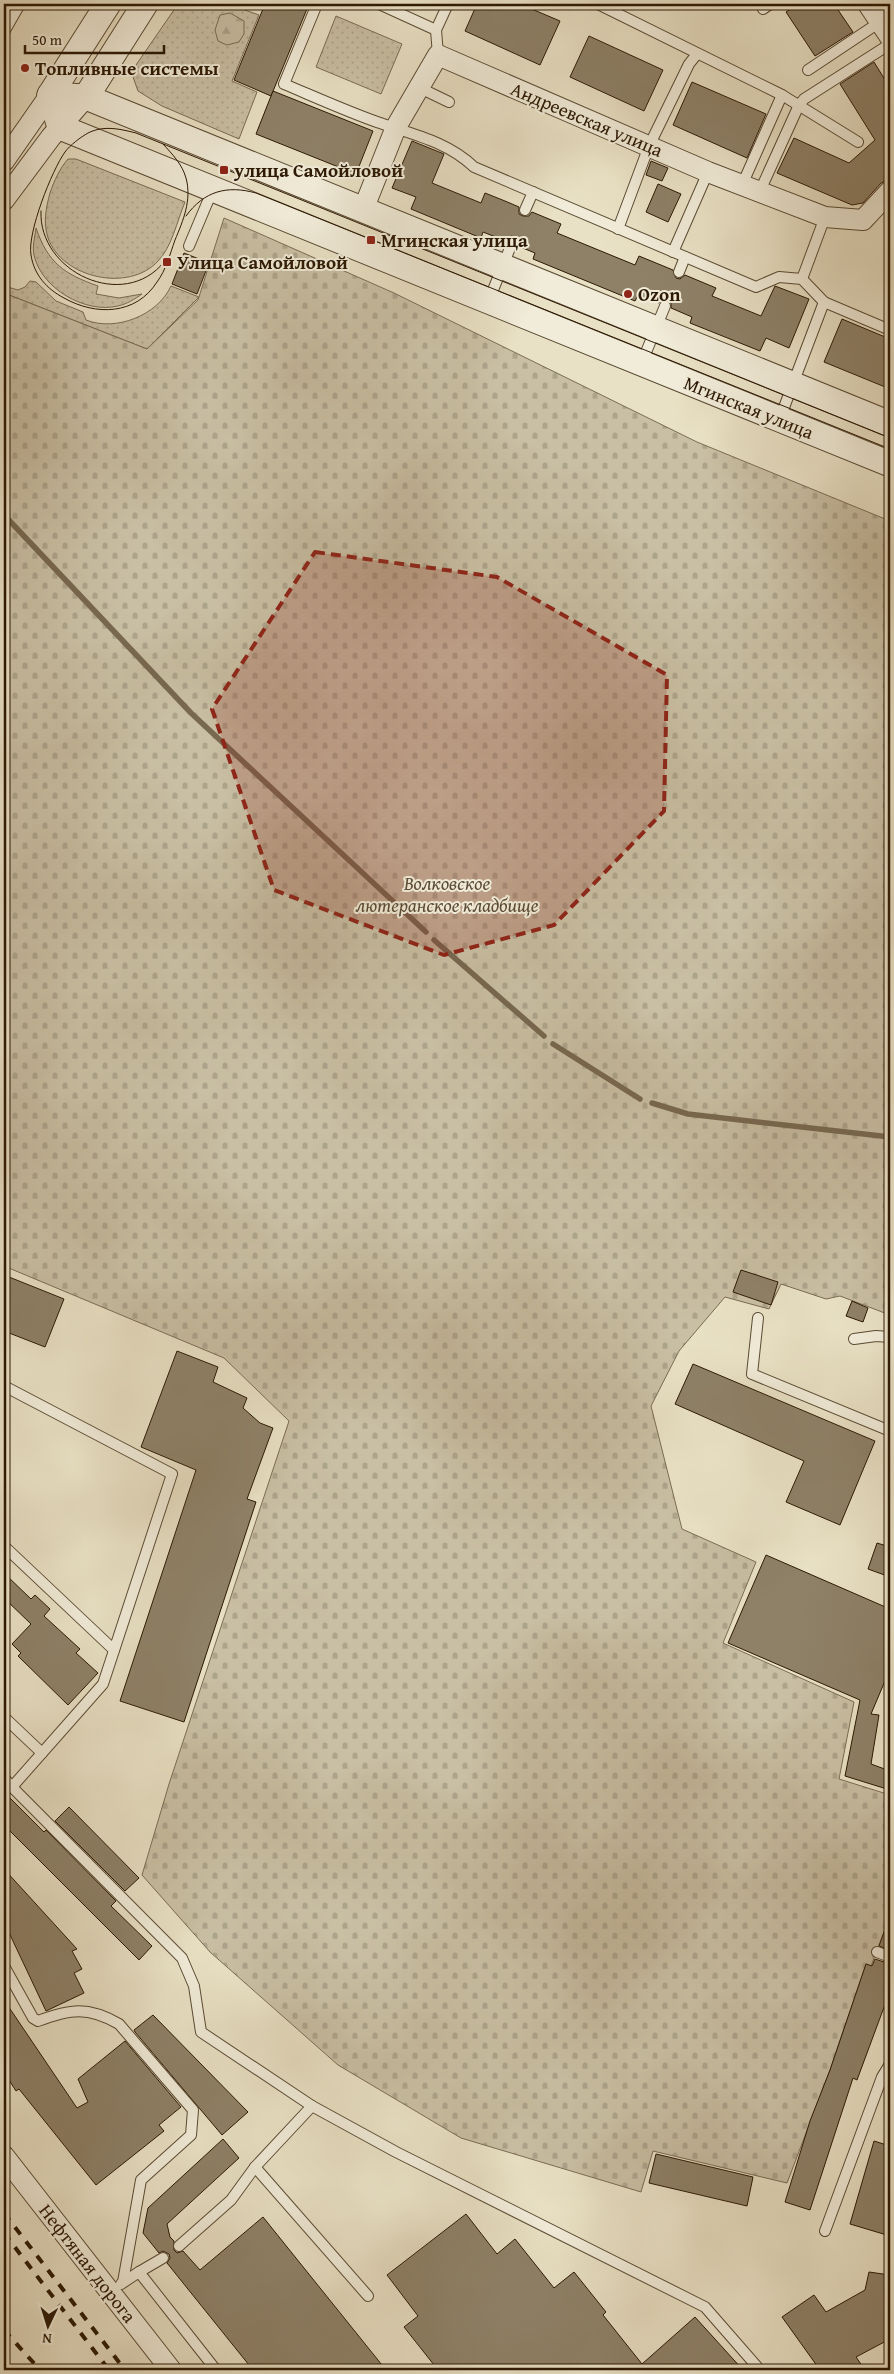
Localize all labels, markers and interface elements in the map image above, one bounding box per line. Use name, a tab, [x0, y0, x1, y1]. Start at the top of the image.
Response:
scale bar	[25, 22, 164, 54]
text: 50 m	[32, 29, 63, 50]
place label: Топливные системы	[35, 54, 219, 82]
marker: Топливные системы	[19, 62, 31, 74]
street label: Андреевская улица	[507, 74, 667, 164]
place label: улица Самойловой	[233, 156, 403, 184]
marker: улица Самойловой	[218, 164, 230, 176]
place label: Мгинская улица	[381, 226, 528, 254]
marker: Мгинская улица	[365, 234, 377, 246]
place label: Улица Самойловой	[177, 248, 348, 276]
marker: Улица Самойловой	[161, 256, 173, 268]
place label: Ozon	[638, 280, 681, 308]
marker: Ozon	[622, 288, 634, 300]
street label: Мгинская улица	[680, 368, 818, 446]
park label: Волковское лютеранское кладбище	[356, 869, 539, 919]
street label: Нефтяная дорога	[33, 2198, 143, 2328]
north arrow	[22, 2302, 72, 2352]
text: N	[41, 2329, 52, 2349]

